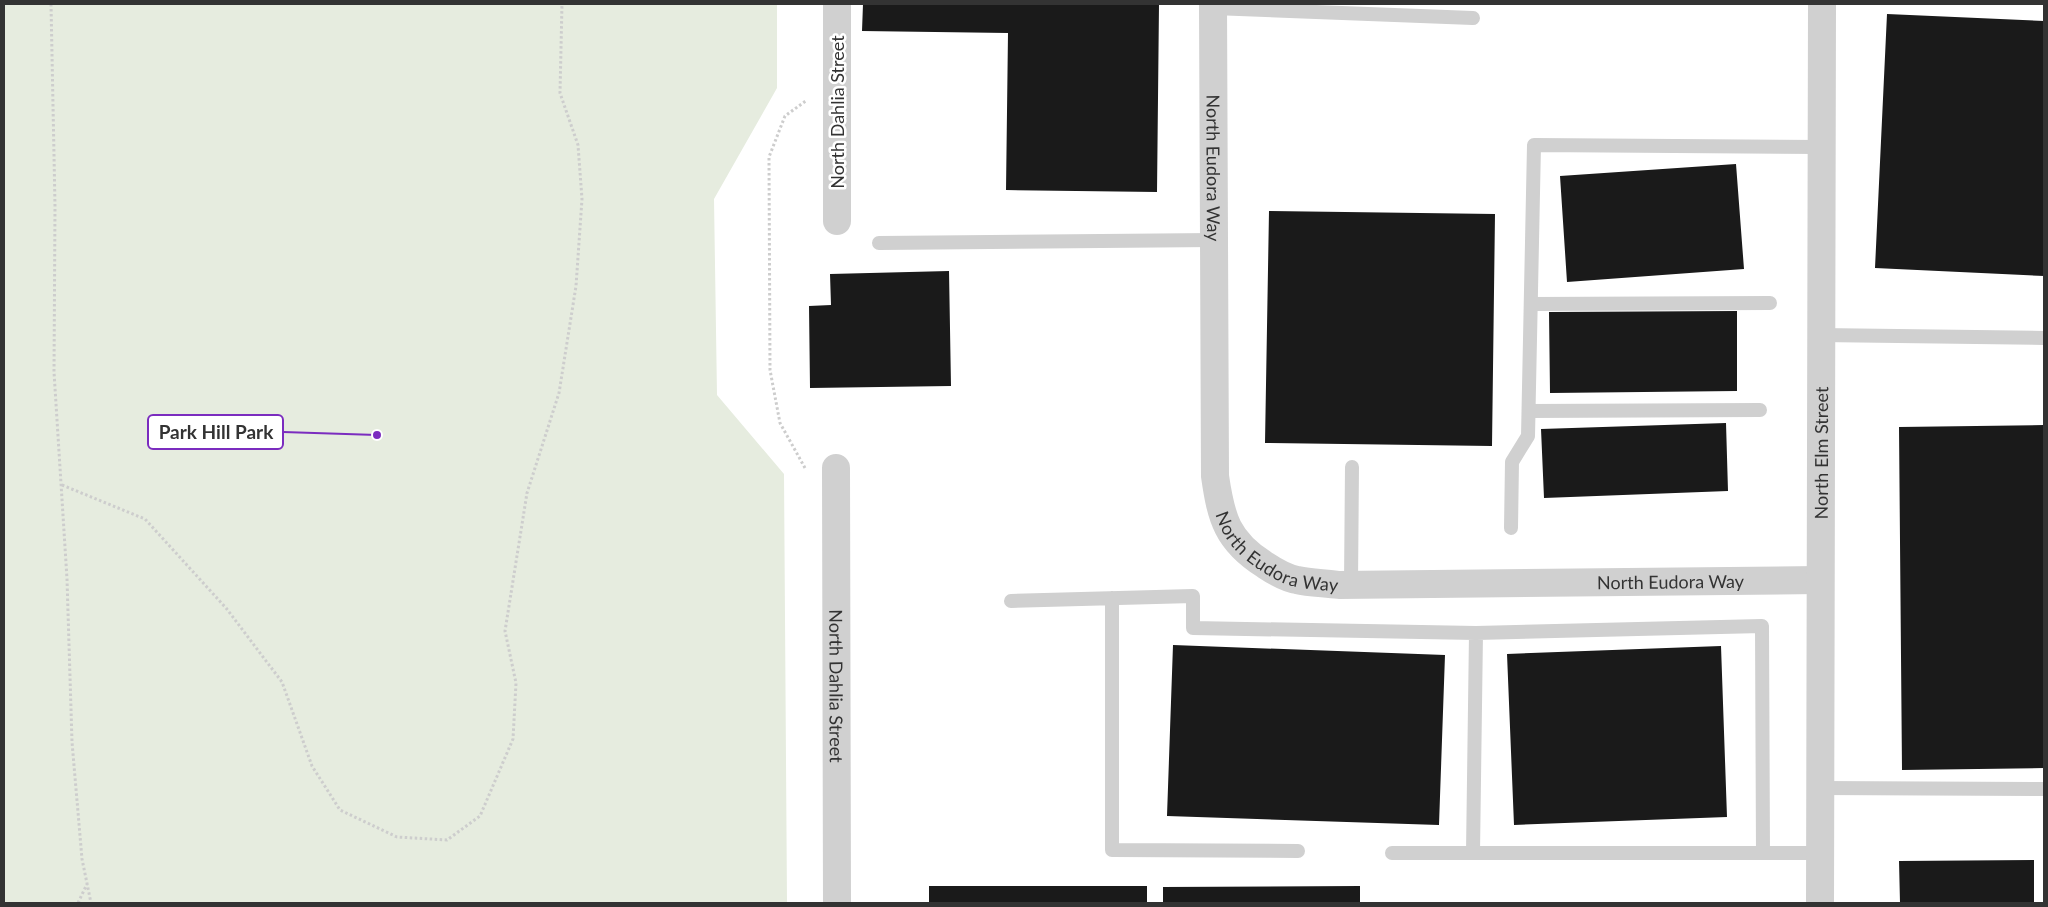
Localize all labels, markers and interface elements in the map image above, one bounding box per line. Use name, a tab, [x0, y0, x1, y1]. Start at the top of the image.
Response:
street label: North Dahlia Street	[826, 35, 848, 189]
street label: North Eudora Way	[1202, 94, 1225, 242]
street label: North Elm Street	[1810, 386, 1832, 519]
callout: Park Hill Park	[148, 415, 283, 449]
text: Park Hill Park	[159, 420, 274, 443]
street label: North Eudora Way	[1211, 508, 1340, 596]
street label: North Eudora Way	[1597, 570, 1745, 593]
street label: North Dahlia Street	[825, 609, 848, 763]

